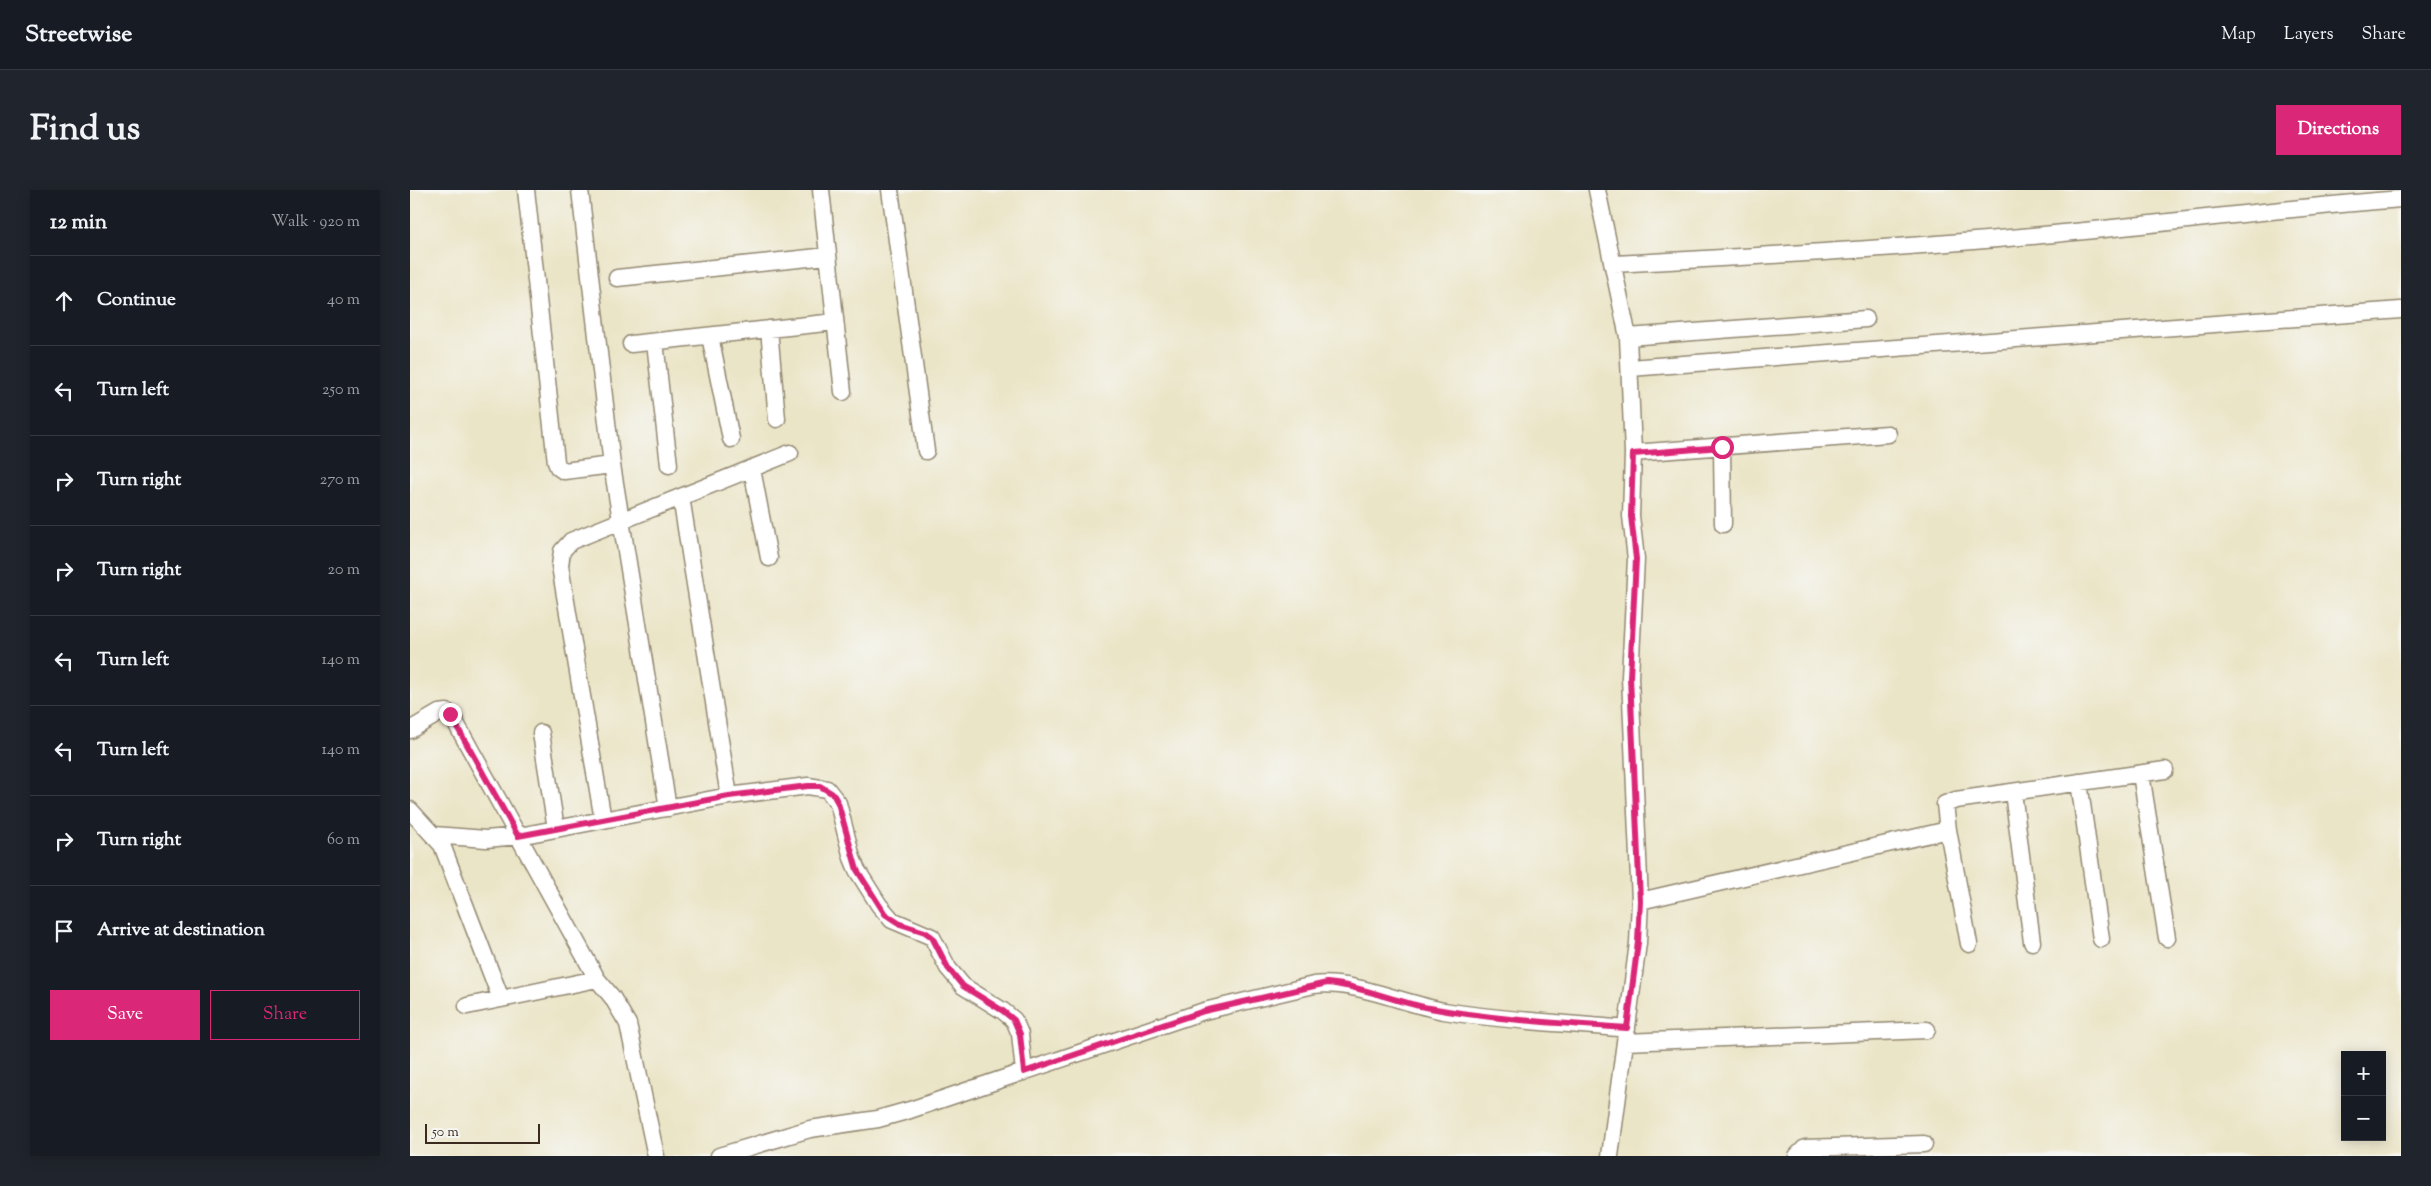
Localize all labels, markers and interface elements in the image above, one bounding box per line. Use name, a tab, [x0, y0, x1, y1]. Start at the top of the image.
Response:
text: Streetwise	[25, 18, 132, 52]
text: Map	[2221, 22, 2256, 48]
text: Layers	[2284, 22, 2334, 48]
text: Share	[2362, 22, 2406, 48]
text: Find us	[30, 105, 140, 156]
button: Directions	[2276, 105, 2401, 155]
text: 12 min	[50, 208, 107, 238]
text: Walk · 920 m	[271, 211, 360, 234]
icon: ahead	[50, 287, 78, 315]
text: Continue	[97, 287, 176, 314]
text: 40 m	[327, 289, 360, 312]
icon: left	[50, 377, 78, 405]
text: Turn left	[97, 377, 169, 404]
text: 250 m	[322, 379, 360, 402]
route start	[1711, 436, 1734, 459]
icon: right	[50, 467, 78, 495]
text: Turn right	[97, 467, 181, 494]
text: 270 m	[320, 469, 360, 492]
icon: right	[50, 557, 78, 585]
text: Turn right	[97, 557, 181, 584]
text: 20 m	[327, 559, 360, 582]
icon: left	[50, 647, 78, 675]
text: Turn left	[97, 647, 169, 674]
text: 140 m	[322, 649, 360, 672]
route end	[439, 703, 462, 726]
icon: left	[50, 737, 78, 765]
text: Turn left	[97, 737, 169, 764]
text: 140 m	[322, 739, 360, 762]
icon: right	[50, 827, 78, 855]
text: Turn right	[97, 827, 181, 854]
text: 60 m	[327, 829, 360, 852]
icon: arrive	[50, 917, 78, 945]
text: Arrive at destination	[97, 917, 265, 944]
button: Save	[50, 990, 200, 1040]
button: Share	[210, 990, 360, 1040]
map controls	[2341, 1051, 2386, 1141]
button: +	[2341, 1051, 2386, 1096]
button: −	[2341, 1096, 2386, 1141]
scale bar	[425, 1121, 540, 1144]
text: 50 m	[432, 1123, 459, 1143]

